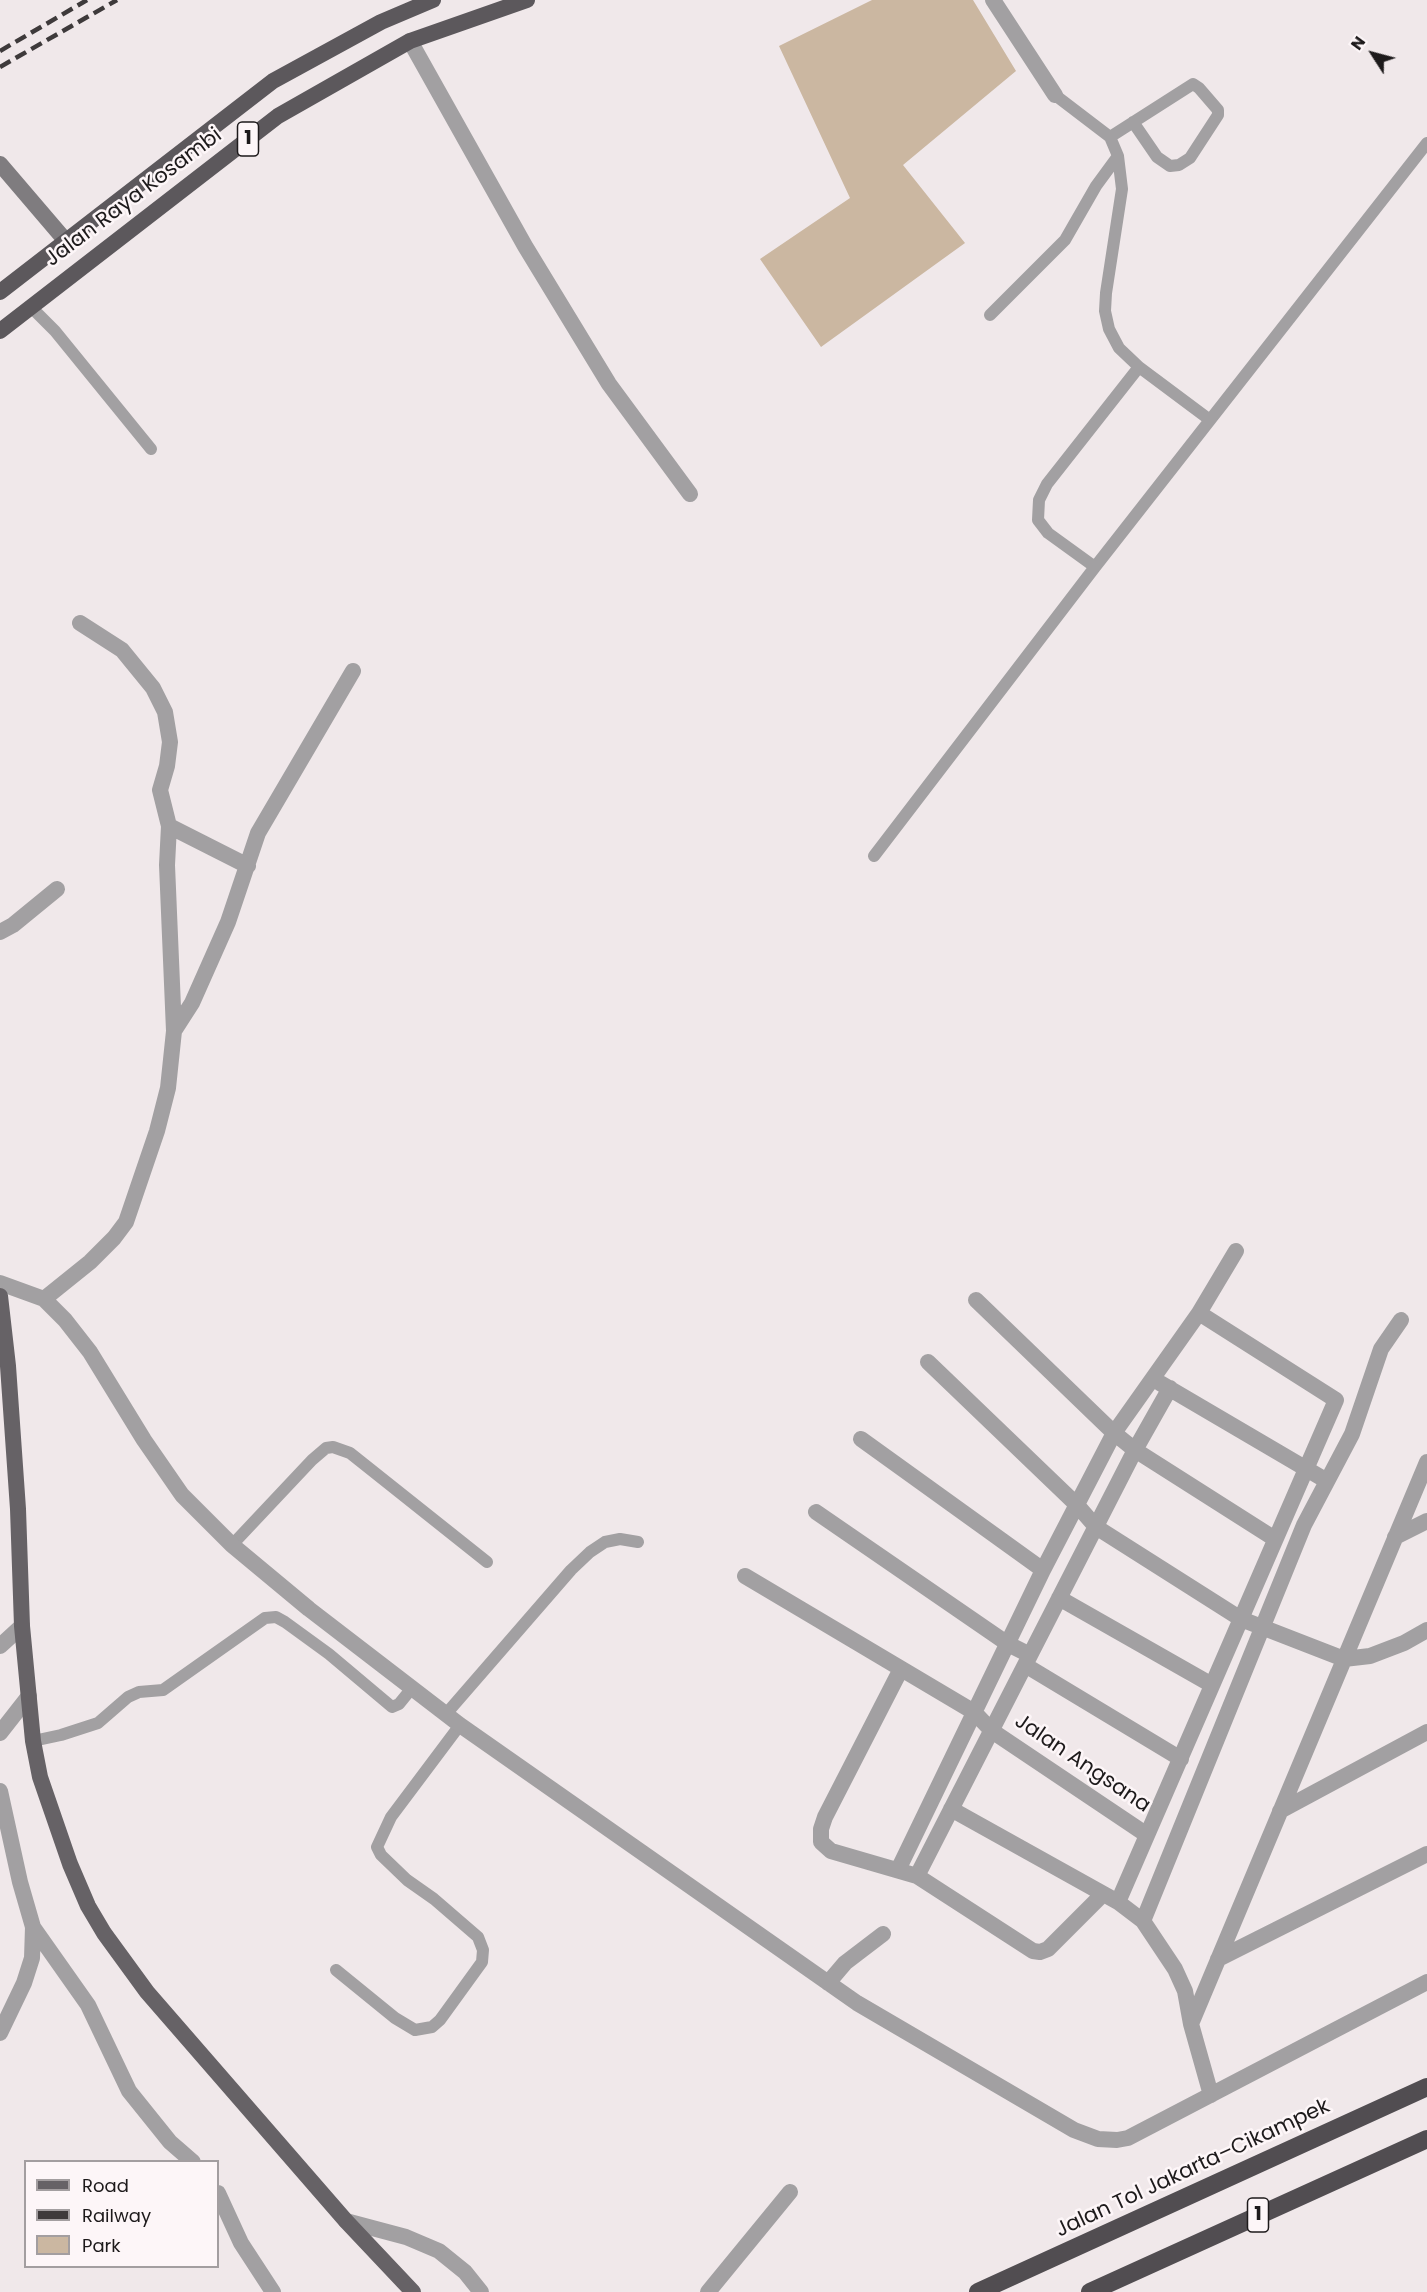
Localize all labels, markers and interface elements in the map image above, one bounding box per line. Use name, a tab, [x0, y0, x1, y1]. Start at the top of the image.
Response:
north arrow	[1343, 24, 1403, 84]
text: N	[1345, 31, 1371, 55]
road number: 1	[238, 122, 258, 156]
street label: Jalan Raya Kosambi	[41, 123, 227, 273]
street label: Jalan Angsana	[1009, 1709, 1155, 1819]
street label: Jalan Tol Jakarta–Cikampek	[1052, 2094, 1334, 2244]
legend	[24, 2160, 219, 2268]
text: Road	[82, 2173, 129, 2198]
road number: 1	[1248, 2198, 1268, 2232]
text: Railway	[82, 2203, 151, 2228]
text: Park	[82, 2233, 121, 2258]

